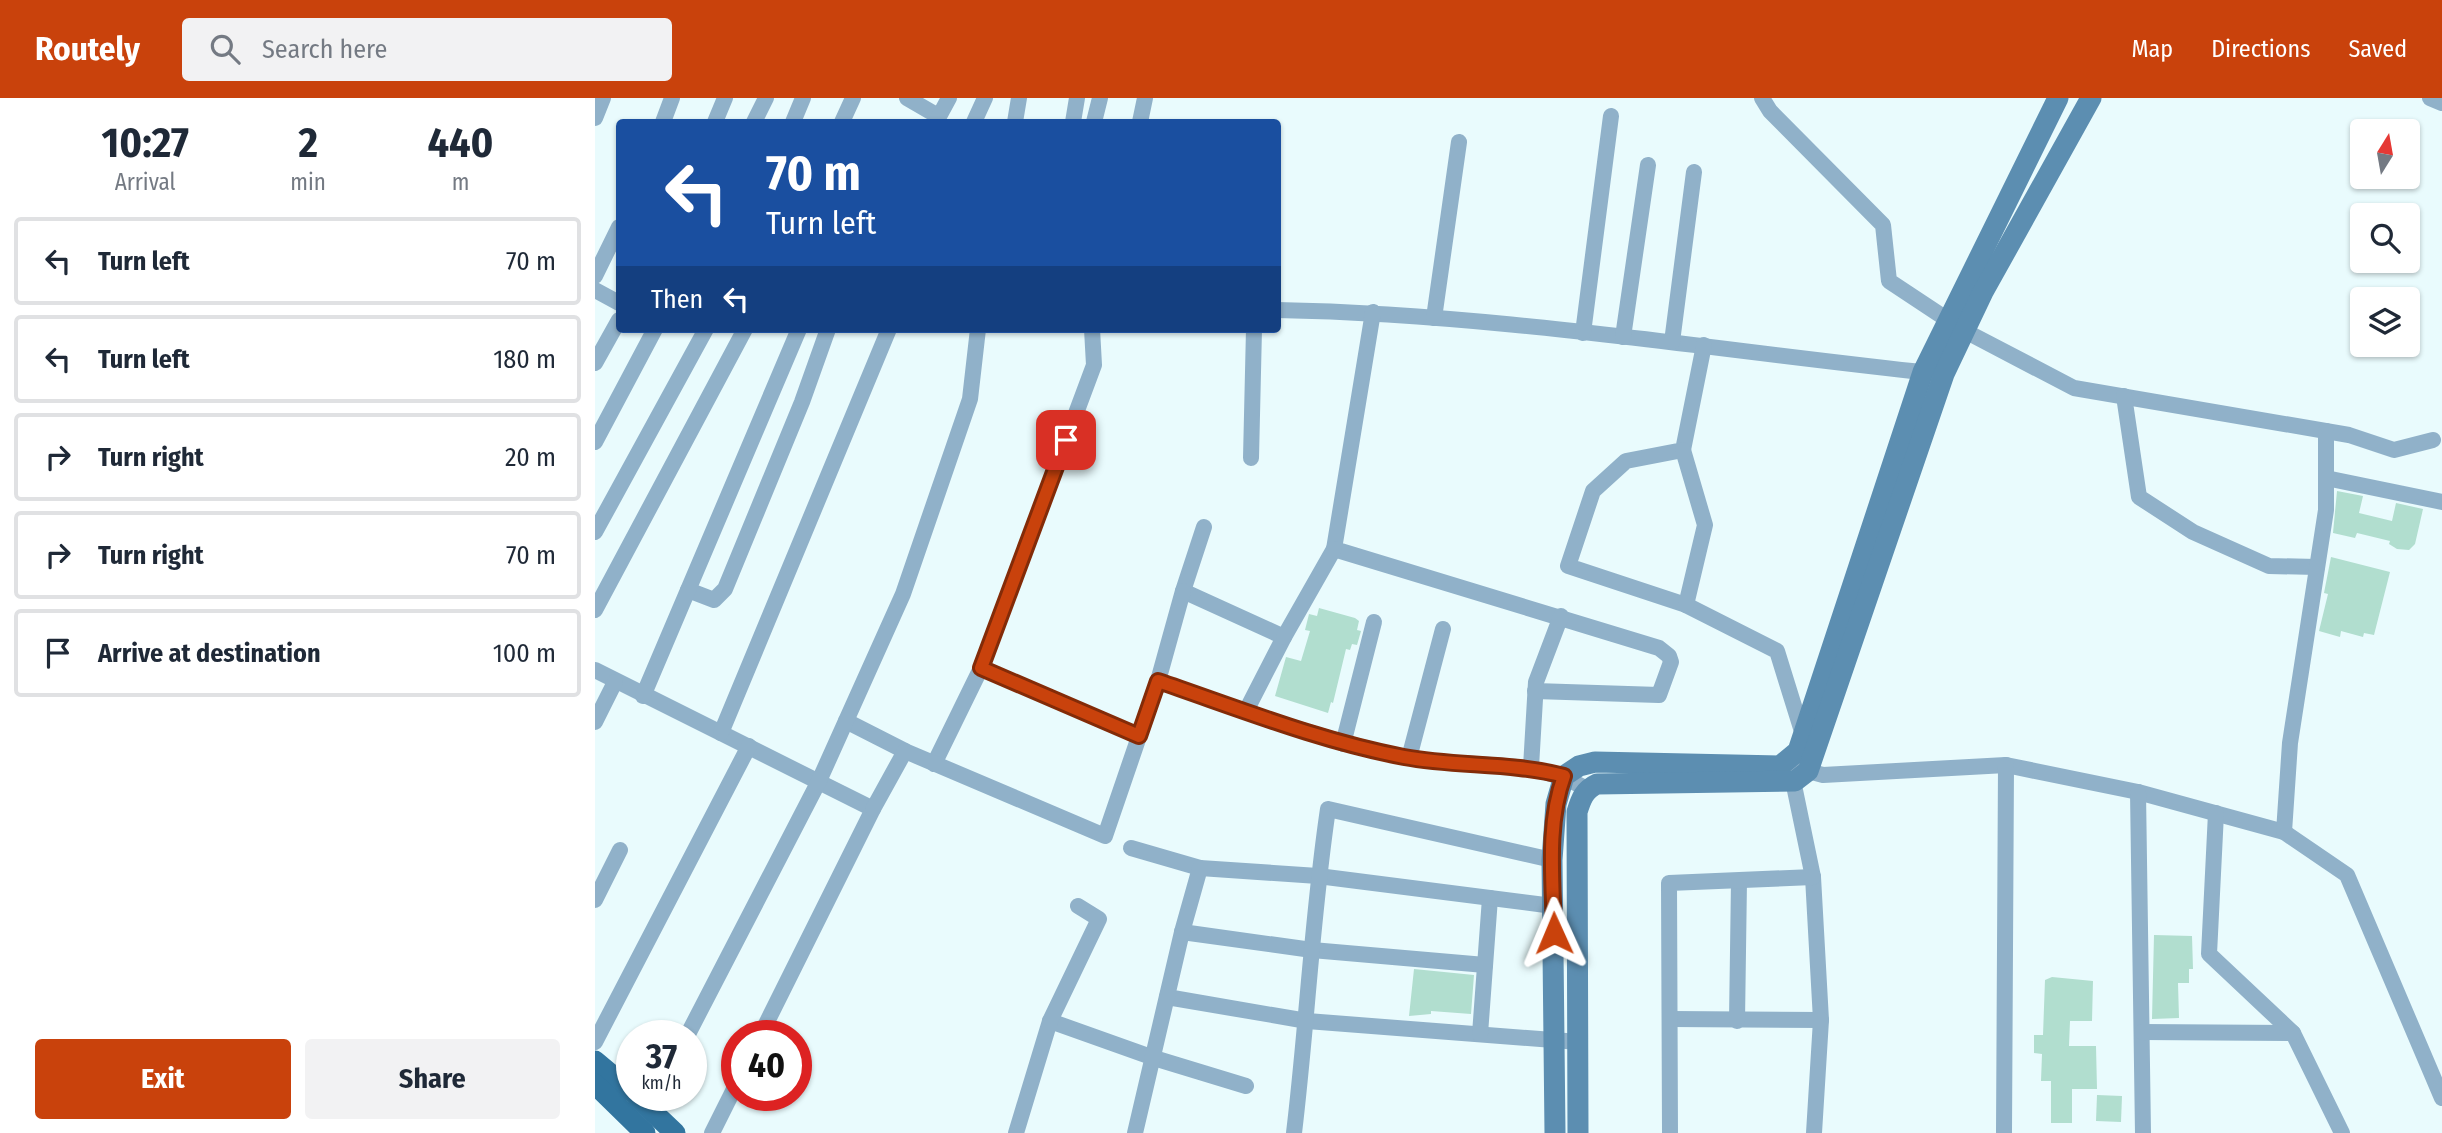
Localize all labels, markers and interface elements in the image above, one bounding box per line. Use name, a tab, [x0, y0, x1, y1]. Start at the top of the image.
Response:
search box	[182, 18, 672, 81]
text: Routely	[35, 29, 140, 69]
icon: search	[206, 30, 244, 68]
text: Search here	[262, 34, 387, 65]
text: Map	[2132, 35, 2173, 63]
text: Directions	[2211, 35, 2310, 63]
text: Saved	[2348, 35, 2407, 63]
text: 10:27	[101, 118, 189, 168]
text: 2	[298, 118, 318, 168]
text: 440	[427, 118, 494, 168]
north arrow	[2350, 119, 2420, 189]
map controls	[2350, 119, 2420, 357]
text: 70 m	[766, 144, 861, 203]
icon: left	[651, 147, 742, 238]
text: Arrival	[115, 168, 176, 196]
text: min	[290, 168, 326, 196]
text: m	[452, 168, 469, 196]
button: search	[2350, 203, 2420, 273]
text: Turn left	[766, 204, 876, 242]
icon: left	[39, 242, 77, 280]
text: Turn left	[98, 246, 190, 277]
text: 70 m	[506, 246, 556, 277]
icon: left	[717, 280, 755, 318]
text: Then	[651, 284, 703, 315]
button: layers	[2350, 287, 2420, 357]
icon: left	[39, 340, 77, 378]
text: Turn left	[98, 344, 190, 375]
text: 180 m	[493, 344, 556, 375]
pin	[1036, 410, 1096, 470]
icon: arrive	[1047, 421, 1085, 459]
icon: right	[39, 438, 77, 476]
text: Turn right	[98, 442, 204, 473]
text: 20 m	[505, 442, 556, 473]
icon: right	[39, 536, 77, 574]
text: Turn right	[98, 540, 204, 571]
text: 70 m	[506, 540, 556, 571]
icon: arrive	[39, 634, 77, 672]
text: Arrive at destination	[98, 638, 321, 669]
text: 100 m	[493, 638, 556, 669]
position arrow	[1517, 896, 1591, 970]
speed limit sign: 40	[721, 1020, 812, 1111]
text: 37	[646, 1035, 677, 1077]
button: Exit	[35, 1039, 291, 1119]
button: Share	[305, 1039, 560, 1119]
text: km/h	[641, 1072, 682, 1094]

